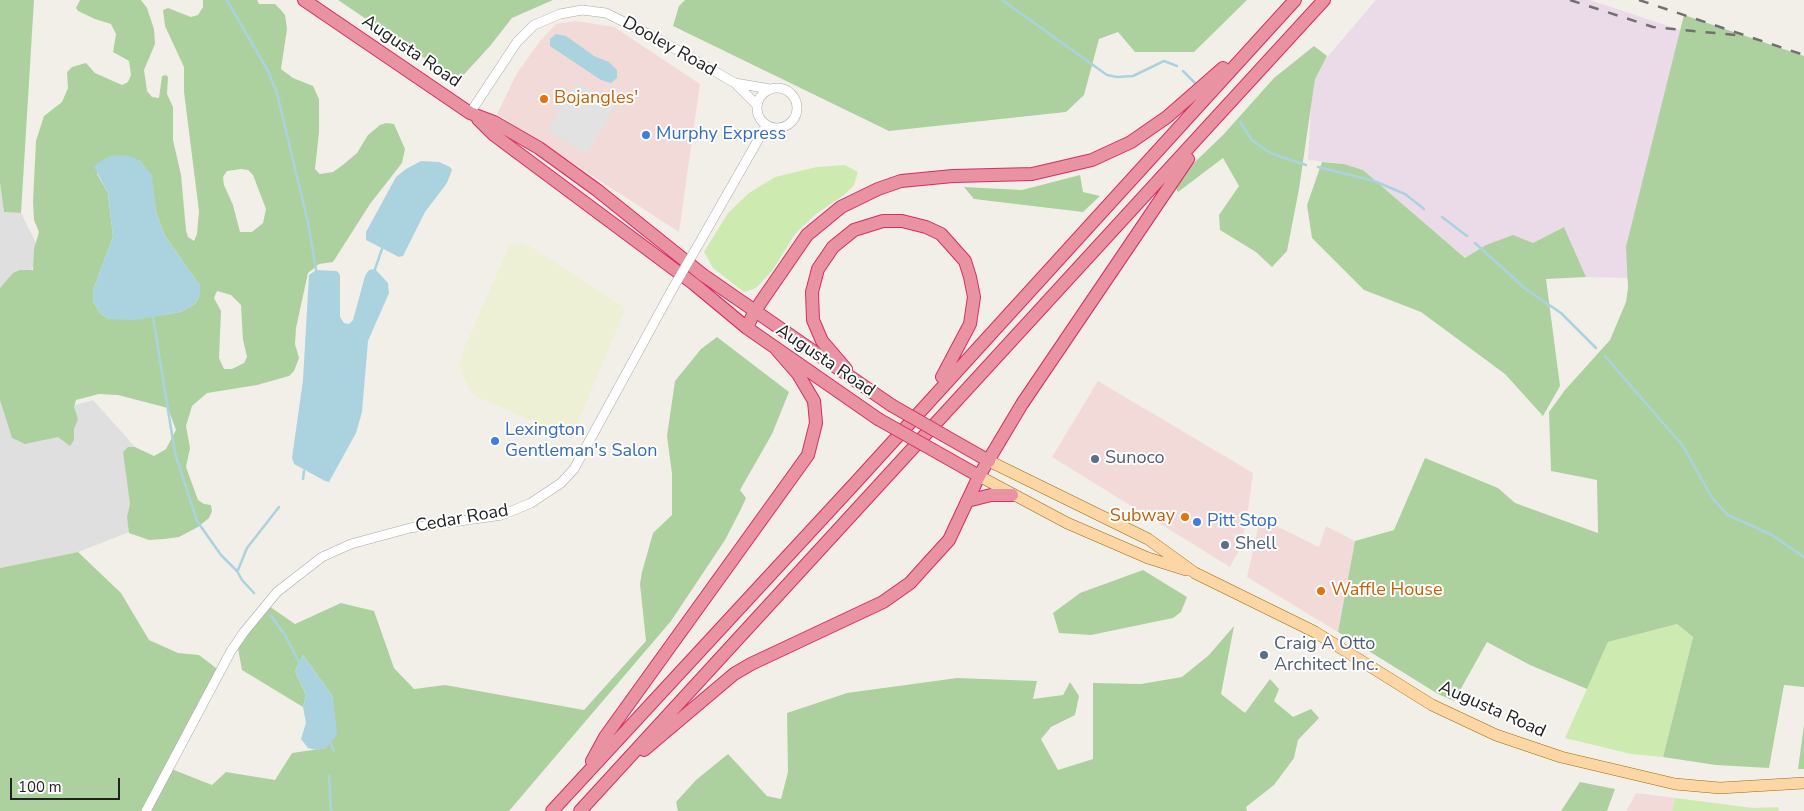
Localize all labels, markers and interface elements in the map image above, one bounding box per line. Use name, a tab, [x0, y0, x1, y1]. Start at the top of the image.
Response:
street label: Augusta Road	[357, 11, 465, 93]
street label: Dooley Road	[618, 12, 720, 82]
place label: Bojangles'	[554, 88, 638, 110]
marker: Bojangles'	[538, 93, 550, 105]
place label: Murphy Express	[656, 124, 786, 146]
marker: Murphy Express	[640, 129, 652, 141]
street label: Augusta Road	[771, 320, 879, 402]
place label: Lexington Gentleman's Salon	[505, 420, 657, 462]
marker: Lexington Gentleman's Salon	[489, 435, 501, 447]
place label: Sunoco	[1105, 448, 1165, 470]
marker: Sunoco	[1089, 453, 1101, 465]
street label: Cedar Road	[414, 500, 510, 538]
place label: Subway	[1110, 506, 1175, 528]
marker: Subway	[1179, 511, 1191, 523]
place label: Pitt Stop	[1207, 511, 1277, 533]
marker: Pitt Stop	[1191, 516, 1203, 528]
place label: Shell	[1235, 534, 1277, 556]
marker: Shell	[1219, 539, 1231, 551]
place label: Waffle House	[1331, 580, 1443, 602]
marker: Waffle House	[1315, 585, 1327, 597]
place label: Craig A Otto Architect Inc.	[1274, 634, 1379, 676]
marker: Craig A Otto Architect Inc.	[1258, 649, 1270, 661]
street label: Augusta Road	[1435, 677, 1549, 743]
scale bar	[12, 768, 122, 800]
text: 100 m	[18, 777, 62, 797]

